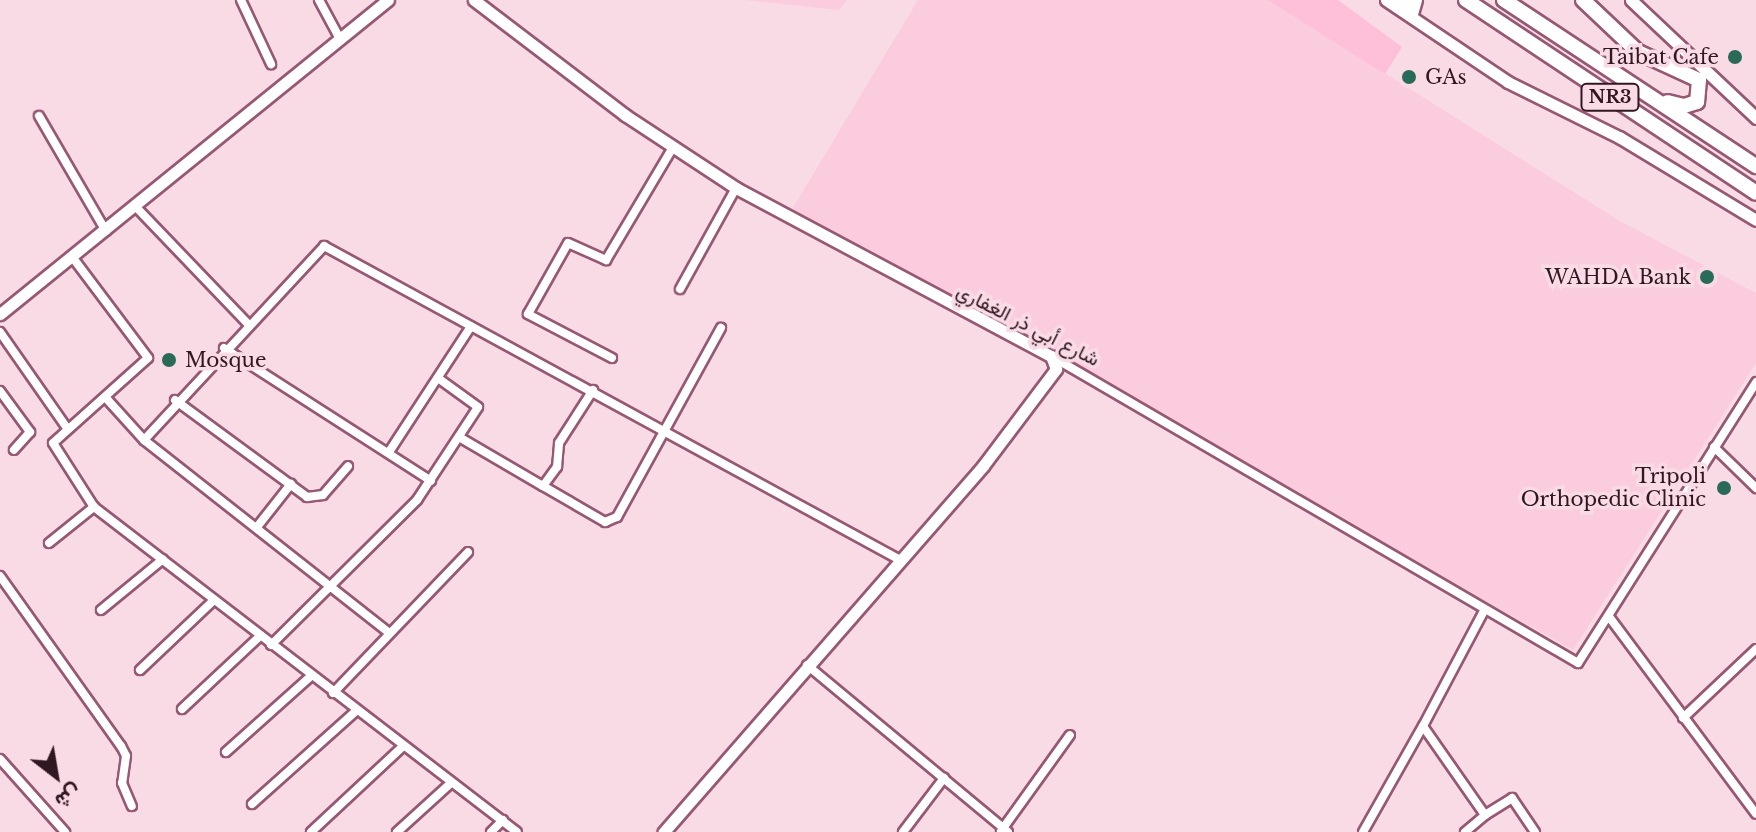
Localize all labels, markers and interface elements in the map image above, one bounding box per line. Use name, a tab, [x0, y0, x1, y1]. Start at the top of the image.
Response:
place label: Taibat Cafe	[1603, 45, 1719, 69]
marker: Taibat Cafe	[1726, 48, 1744, 66]
place label: GAs	[1425, 65, 1467, 89]
marker: GAs	[1400, 68, 1418, 86]
road number: NR3	[1580, 83, 1640, 111]
place label: WAHDA Bank	[1544, 265, 1691, 289]
marker: WAHDA Bank	[1698, 268, 1716, 286]
street label: شارع أبي ذر الغفاري	[953, 279, 1103, 371]
place label: Mosque	[185, 348, 266, 372]
marker: Mosque	[160, 351, 178, 369]
place label: Tripoli Orthopedic Clinic	[1521, 464, 1706, 511]
marker: Tripoli Orthopedic Clinic	[1713, 477, 1735, 499]
north arrow	[16, 736, 96, 816]
text: ش	[50, 779, 87, 815]

